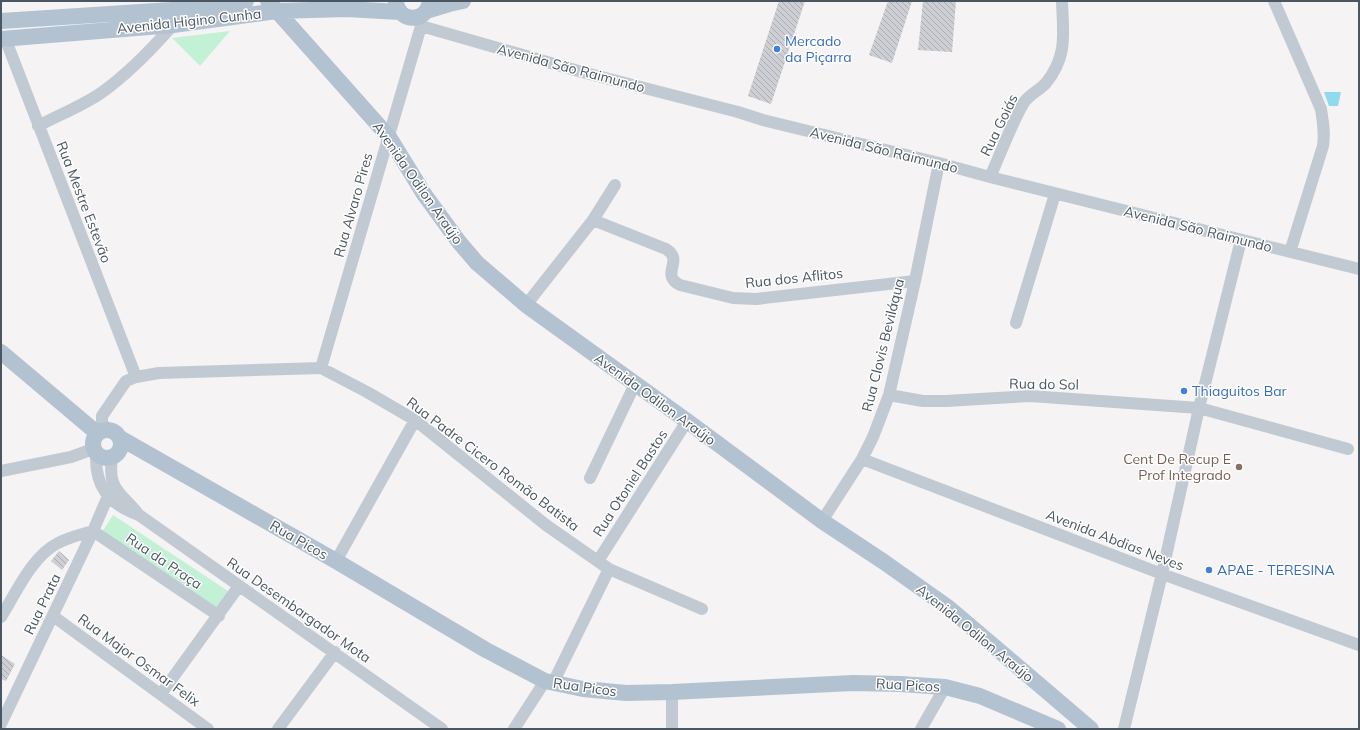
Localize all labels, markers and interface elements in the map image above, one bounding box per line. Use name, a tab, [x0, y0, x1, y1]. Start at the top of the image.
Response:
street label: Avenida Higino Cunha	[116, 4, 262, 38]
place label: Mercado da Piçarra	[785, 32, 852, 66]
street label: Avenida São Raimundo	[495, 40, 647, 96]
marker: Mercado da Piçarra	[772, 44, 782, 54]
street label: Rua Goiás	[976, 91, 1022, 159]
street label: Avenida Odilon Araújo	[369, 118, 467, 248]
street label: Avenida São Raimundo	[808, 123, 960, 177]
street label: Rua Mestre Estevão	[53, 139, 115, 265]
street label: Rua Alvaro Pires	[329, 151, 377, 259]
street label: Avenida São Raimundo	[1122, 202, 1274, 256]
street label: Rua dos Aflitos	[744, 264, 844, 292]
street label: Rua Clovis Beviláqua	[858, 277, 908, 413]
street label: Avenida Odilon Araújo	[591, 349, 719, 449]
street label: Rua do Sol	[1009, 374, 1079, 394]
place label: Thiaguitos Bar	[1192, 382, 1288, 400]
marker: Thiaguitos Bar	[1179, 386, 1189, 396]
street label: Rua Padre Cicero Romão Batista	[403, 393, 583, 535]
street label: Rua Otoniel Bastos	[589, 426, 671, 540]
place label: Cent De Recup E Prof Integrado	[1123, 450, 1231, 484]
marker: Cent De Recup E Prof Integrado	[1234, 462, 1244, 472]
street label: Avenida Abdias Neves	[1044, 505, 1186, 575]
street label: Rua Picos	[267, 516, 331, 564]
street label: Rua da Praça	[123, 529, 205, 593]
street label: Rua Desembargador Mota	[223, 553, 375, 667]
place label: APAE - TERESINA	[1217, 561, 1335, 579]
marker: APAE - TERESINA	[1204, 565, 1214, 575]
street label: Rua Prata	[20, 571, 64, 637]
street label: Avenida Odilon Araújo	[913, 580, 1037, 686]
street label: Rua Major Osmar Felix	[74, 610, 204, 711]
street label: Rua Picos	[552, 674, 618, 700]
street label: Rua Picos	[876, 674, 940, 696]

